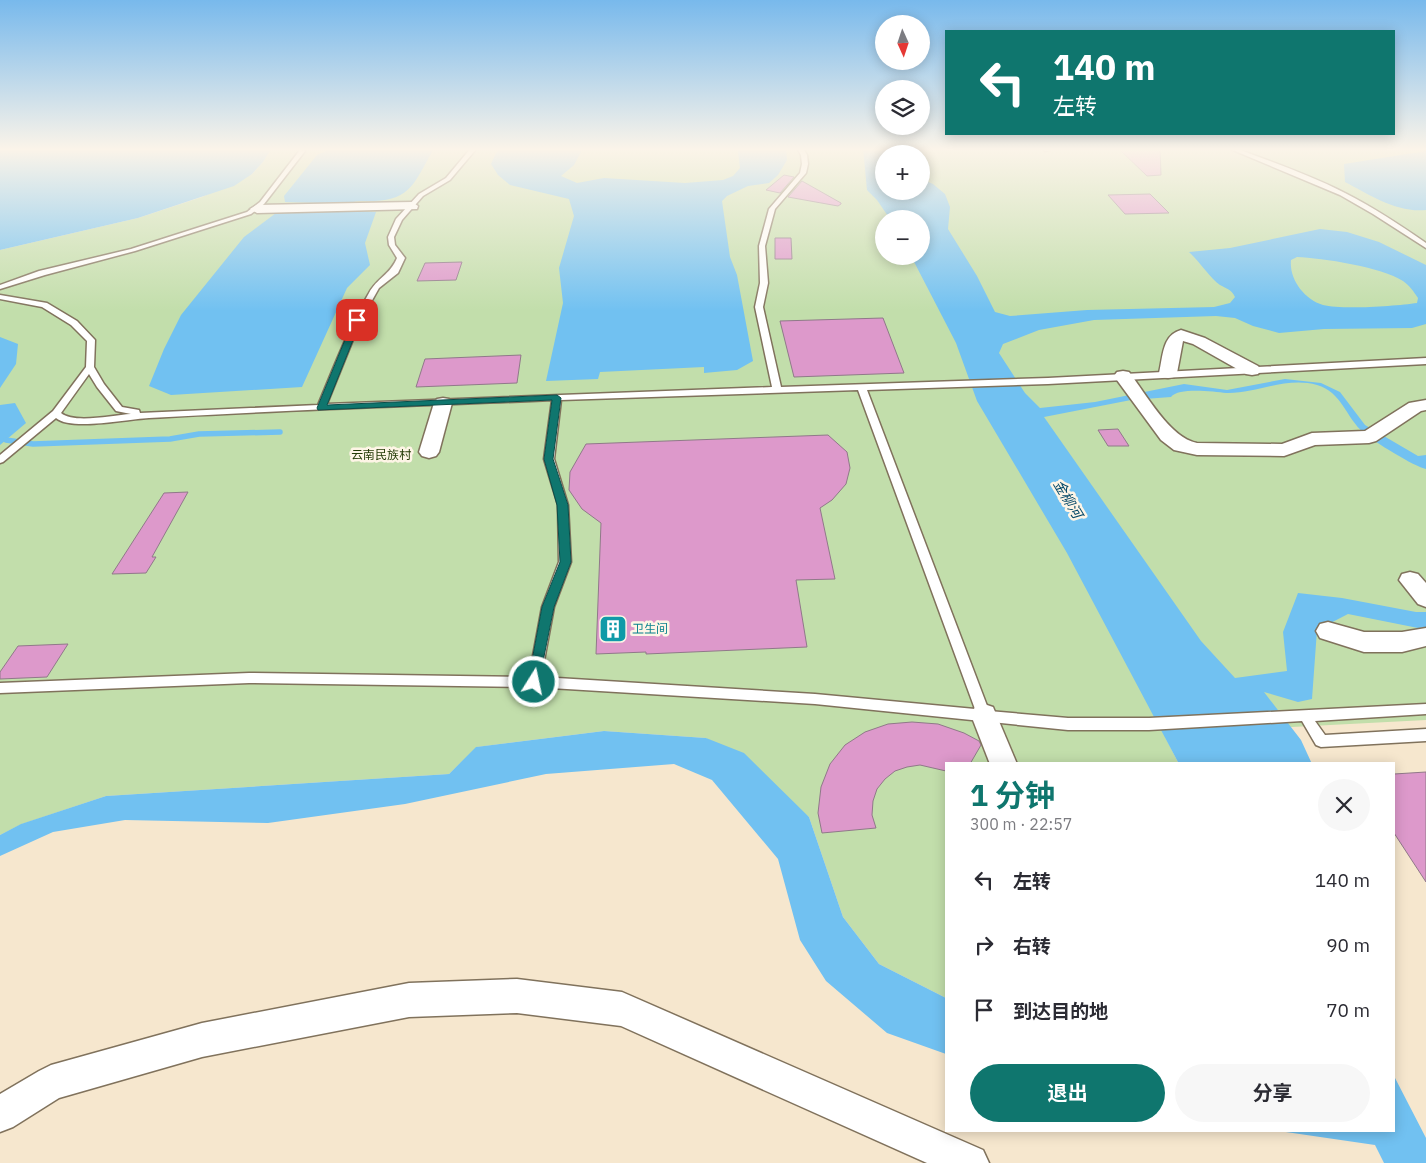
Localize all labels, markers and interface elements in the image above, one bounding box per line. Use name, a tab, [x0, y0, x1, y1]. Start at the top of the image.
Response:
north arrow	[875, 15, 930, 70]
map controls	[875, 15, 930, 265]
text: 140 m	[1053, 44, 1156, 90]
icon: left	[970, 50, 1035, 115]
button: layers	[875, 80, 930, 135]
text: 左转	[1053, 91, 1097, 120]
button: +	[875, 145, 930, 200]
button: −	[875, 210, 930, 265]
pin	[336, 299, 378, 341]
icon: arrive	[343, 306, 371, 334]
park label: 云南民族村	[351, 447, 412, 462]
water label: 金柳河	[1049, 476, 1088, 524]
building icon: 卫生间	[598, 614, 628, 644]
place label: 卫生间	[632, 621, 668, 636]
position arrow	[507, 655, 559, 707]
text: 1 分钟	[970, 775, 1055, 814]
button: close	[1318, 779, 1370, 831]
text: 300 m · 22:57	[970, 814, 1072, 834]
icon: left	[970, 866, 998, 894]
text: 140 m	[1315, 868, 1370, 892]
text: 左转	[1013, 869, 1051, 893]
icon: right	[970, 931, 998, 959]
text: 90 m	[1326, 933, 1370, 957]
text: 右转	[1013, 934, 1051, 958]
icon: arrive	[970, 996, 998, 1024]
text: 70 m	[1326, 998, 1370, 1022]
text: 到达目的地	[1013, 999, 1108, 1023]
button: 退出	[970, 1064, 1165, 1122]
button: 分享	[1175, 1064, 1370, 1122]

